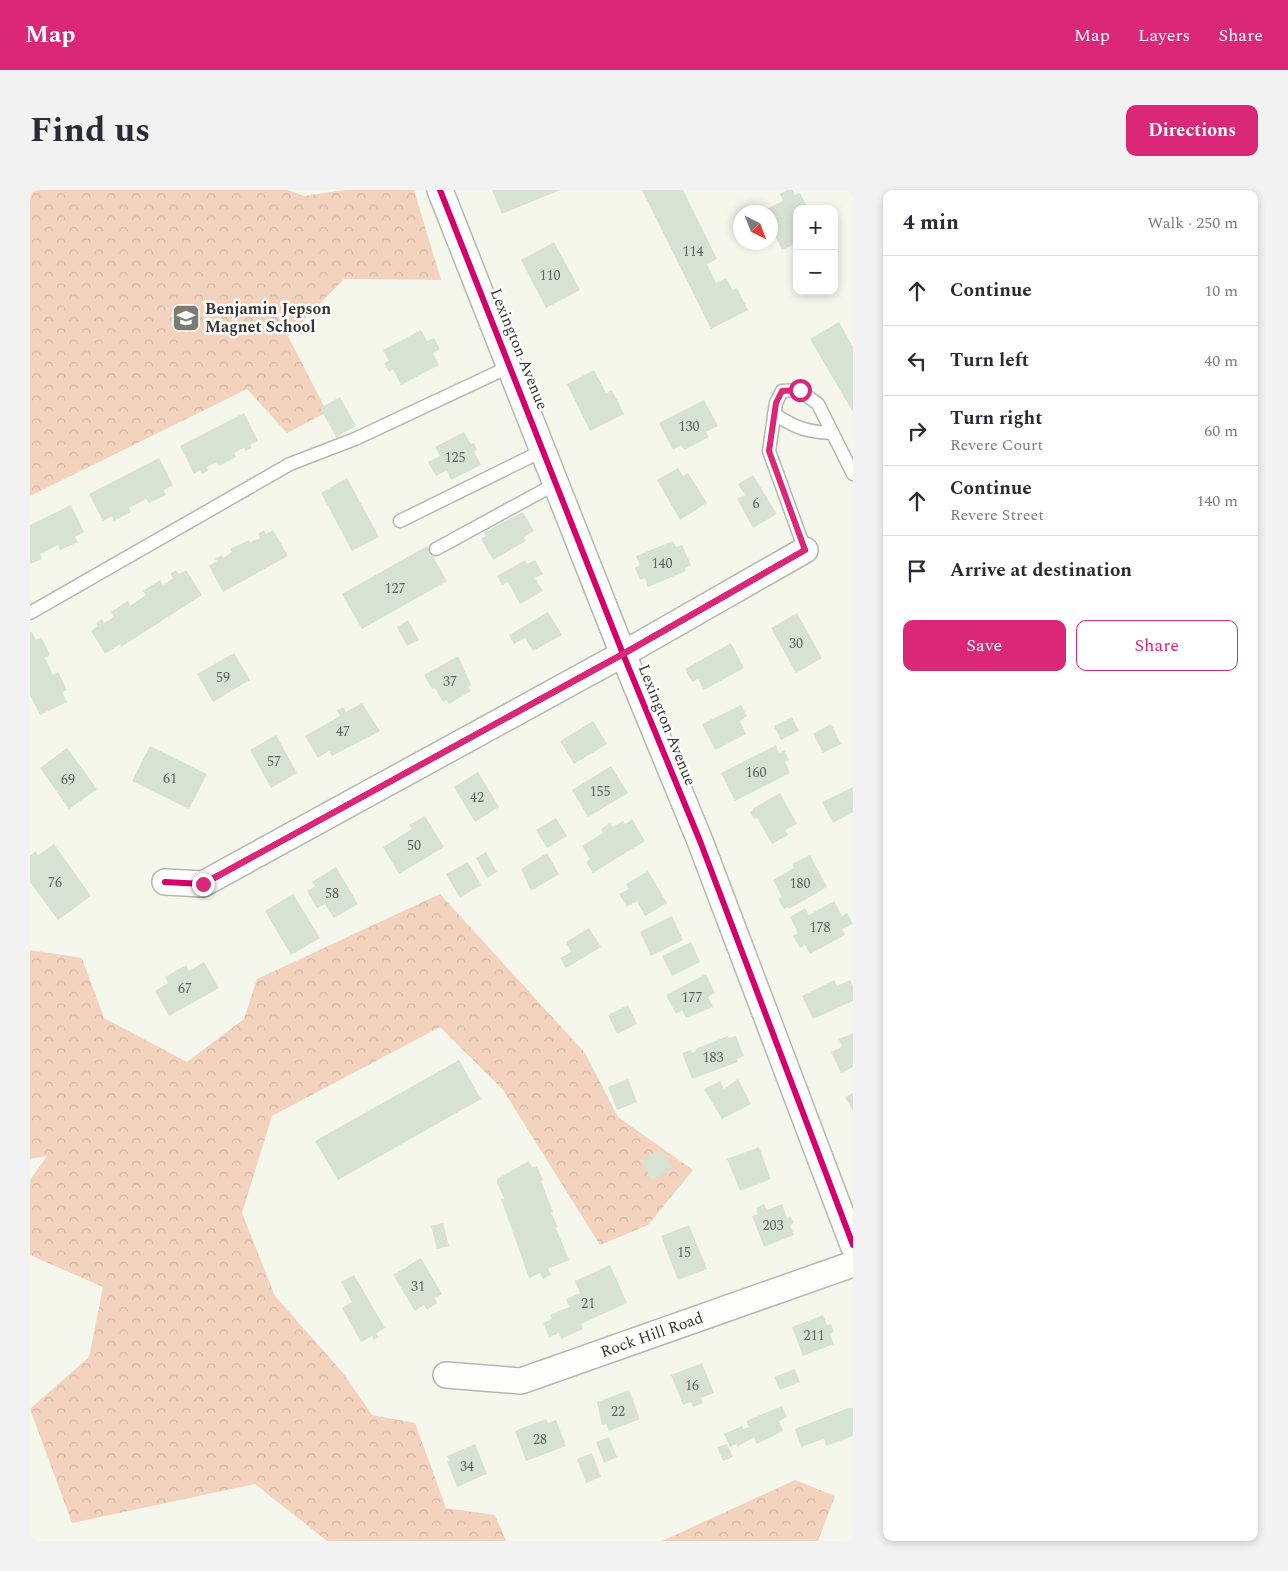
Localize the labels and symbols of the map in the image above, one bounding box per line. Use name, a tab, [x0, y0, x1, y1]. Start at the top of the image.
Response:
north arrow	[733, 205, 778, 250]
house number: 114	[683, 241, 704, 262]
house number: 110	[540, 265, 561, 286]
street label: Lexington Avenue	[484, 285, 554, 413]
place label: Benjamin Jepson Magnet School	[205, 297, 331, 339]
school or university icon: Benjamin Jepson Magnet School	[171, 303, 201, 333]
route start	[789, 379, 812, 402]
house number: 130	[679, 416, 700, 437]
house number: 125	[445, 447, 466, 468]
house number: 6	[753, 493, 760, 514]
house number: 140	[652, 553, 673, 574]
house number: 127	[385, 578, 406, 599]
house number: 30	[789, 633, 803, 654]
street label: Lexington Avenue	[632, 661, 702, 789]
house number: 59	[216, 667, 230, 688]
house number: 37	[443, 671, 457, 692]
house number: 47	[336, 721, 350, 742]
house number: 57	[267, 751, 281, 772]
house number: 160	[746, 762, 767, 783]
house number: 61	[163, 768, 177, 789]
house number: 69	[61, 769, 75, 790]
house number: 155	[590, 781, 611, 802]
house number: 42	[470, 787, 484, 808]
house number: 50	[407, 835, 421, 856]
house number: 76	[48, 872, 62, 893]
route end	[192, 873, 215, 896]
house number: 180	[790, 873, 811, 894]
house number: 58	[325, 883, 339, 904]
house number: 178	[810, 917, 831, 938]
house number: 67	[178, 978, 192, 999]
house number: 177	[682, 987, 703, 1008]
house number: 183	[703, 1047, 724, 1068]
house number: 203	[763, 1215, 784, 1236]
house number: 15	[677, 1242, 691, 1263]
house number: 31	[411, 1276, 425, 1297]
house number: 21	[581, 1293, 595, 1314]
street label: Rock Hill Road	[597, 1306, 707, 1364]
house number: 211	[804, 1325, 825, 1346]
house number: 16	[685, 1375, 699, 1396]
house number: 22	[611, 1401, 625, 1422]
house number: 28	[533, 1429, 547, 1450]
house number: 34	[460, 1456, 474, 1477]

